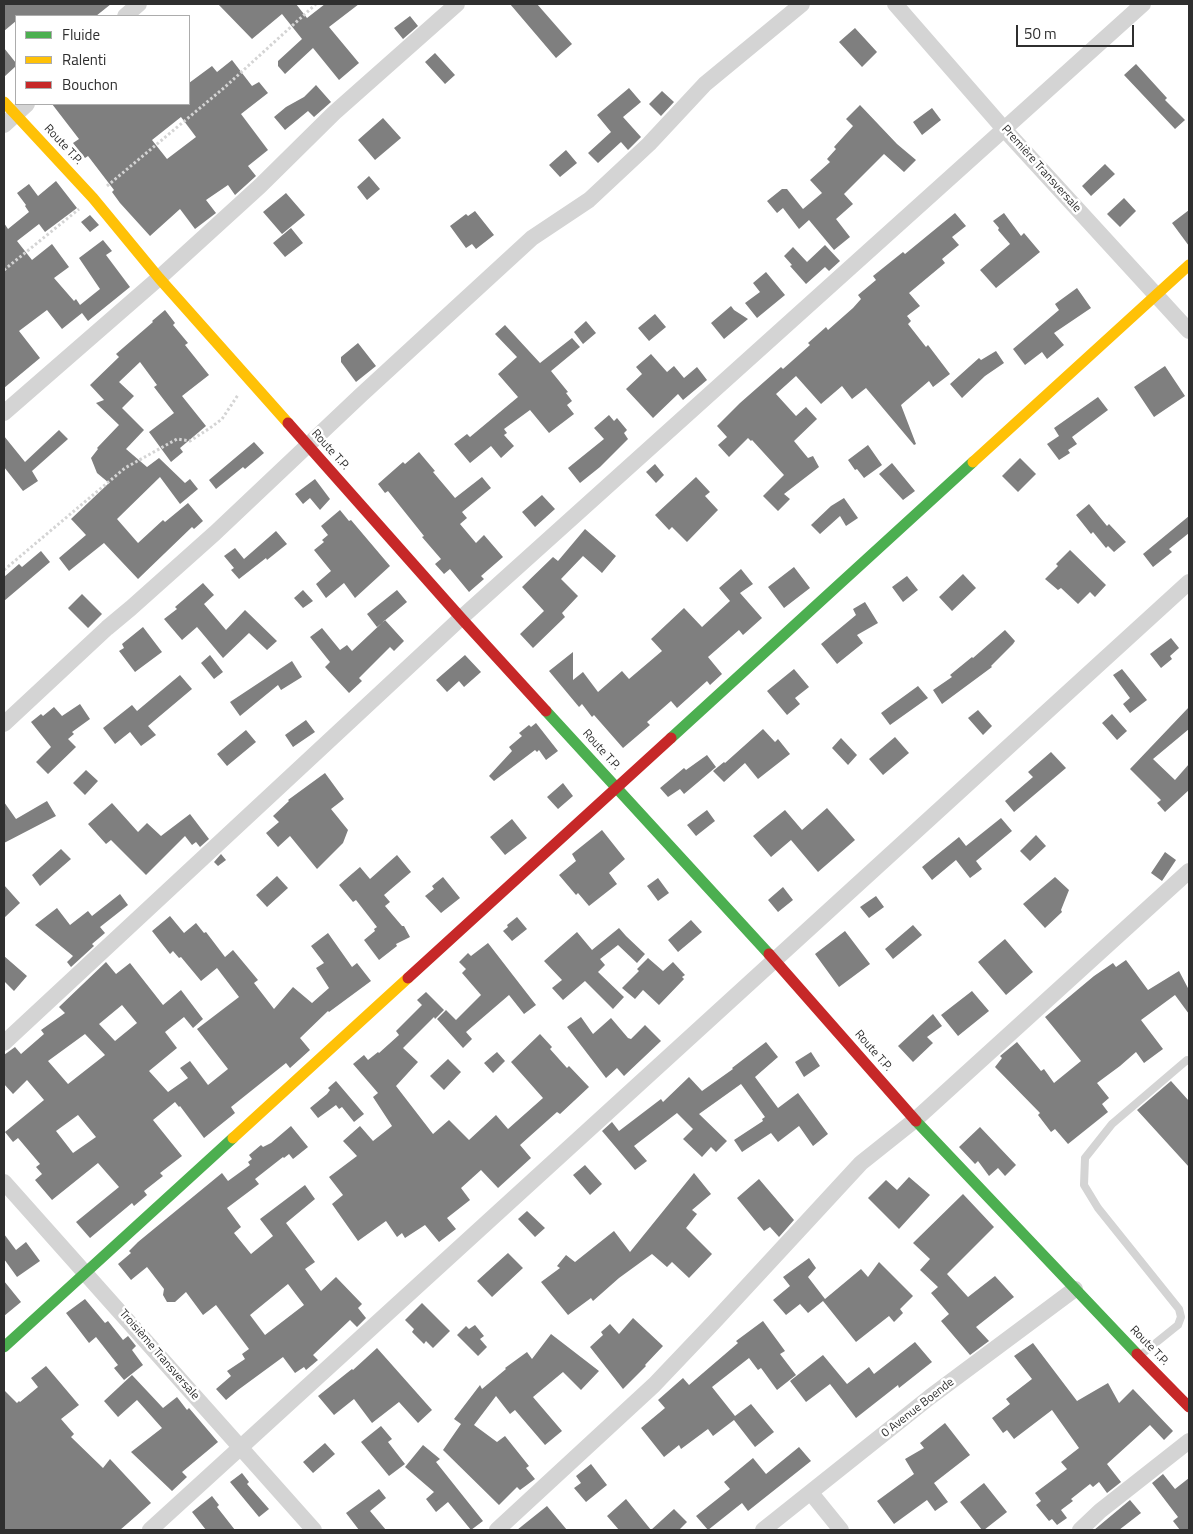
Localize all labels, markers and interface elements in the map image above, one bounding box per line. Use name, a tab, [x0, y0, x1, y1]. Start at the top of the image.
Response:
legend	[15, 15, 190, 105]
scale bar	[1018, 15, 1136, 47]
text: 50 m	[1024, 22, 1057, 45]
text: Fluide	[62, 23, 100, 46]
text: Ralenti	[62, 48, 106, 71]
text: Bouchon	[62, 73, 118, 96]
street label: Route T.P.	[41, 122, 85, 168]
street label: Première Transversale	[998, 122, 1084, 216]
street label: Route T.P.	[308, 427, 352, 473]
street label: Route T.P.	[579, 727, 623, 773]
street label: Route T.P.	[851, 1027, 895, 1075]
street label: Troisième Transversale	[116, 1307, 202, 1403]
street label: Route T.P.	[1127, 1323, 1171, 1369]
street label: 0 Avenue Boende	[879, 1375, 957, 1441]

